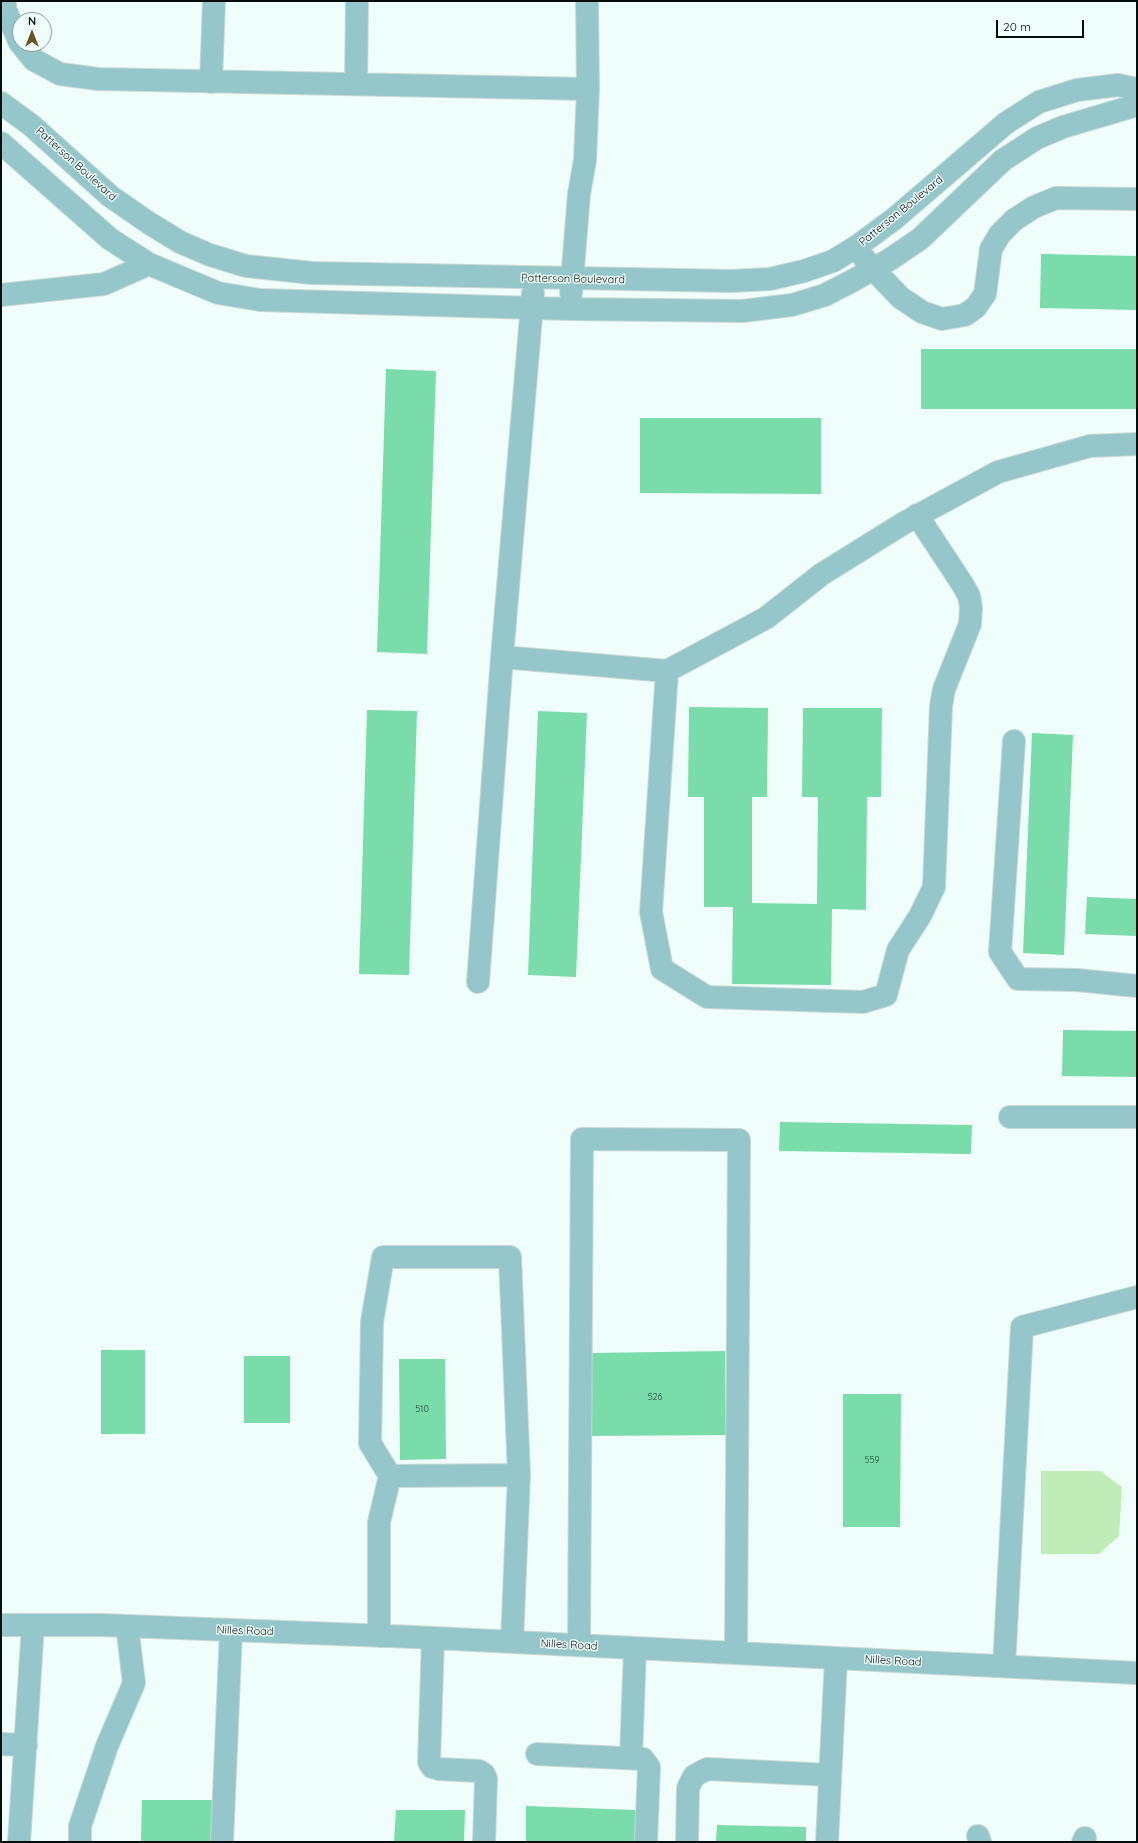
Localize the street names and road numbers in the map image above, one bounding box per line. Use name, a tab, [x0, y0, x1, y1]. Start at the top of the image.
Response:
street label: Patterson Boulevard	[33, 124, 119, 204]
street label: Patterson Boulevard	[856, 173, 946, 249]
street label: Patterson Boulevard	[521, 271, 625, 287]
street label: Nilles Road	[216, 1623, 274, 1639]
street label: Nilles Road	[540, 1637, 598, 1653]
street label: Nilles Road	[864, 1653, 922, 1669]

